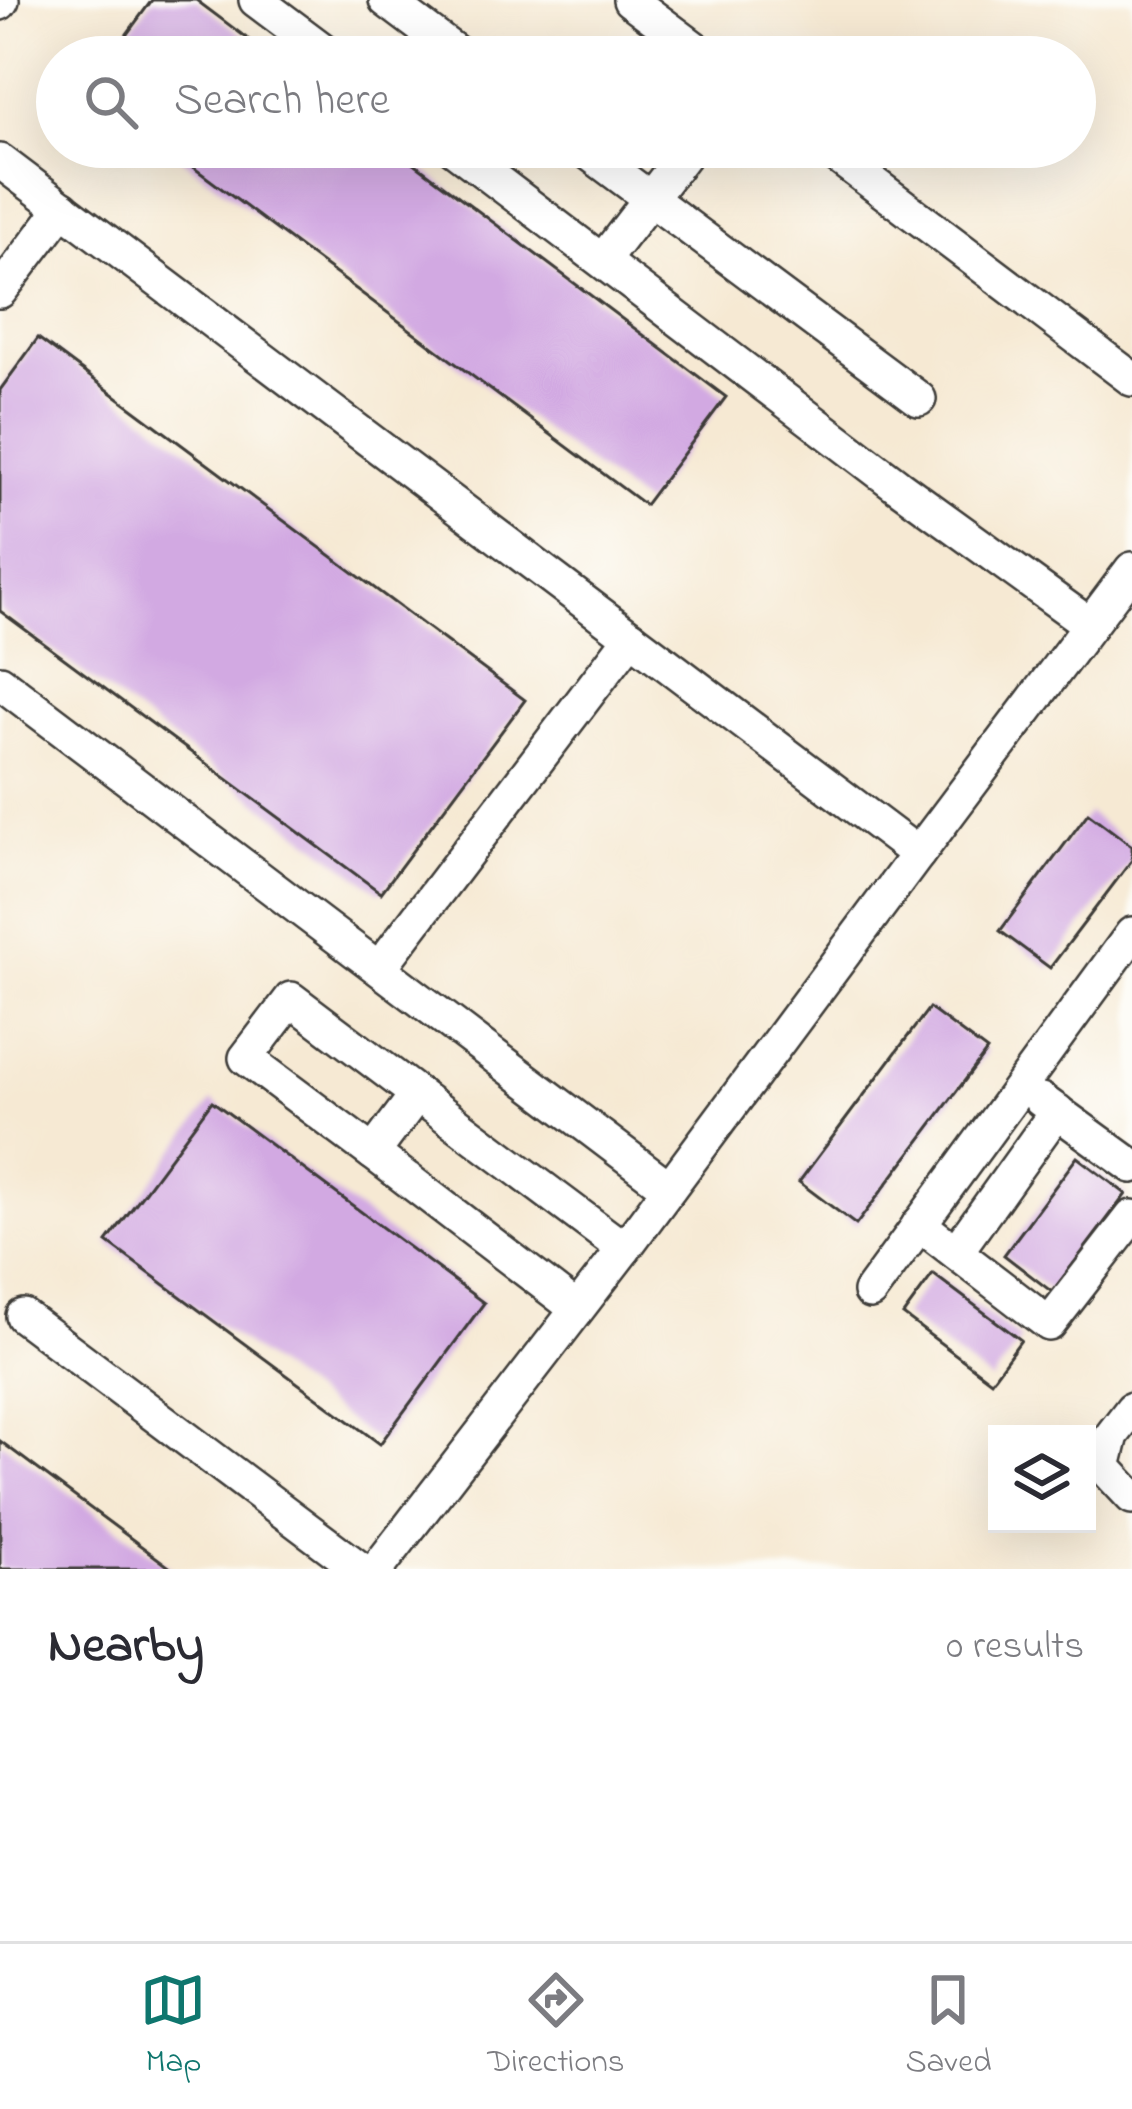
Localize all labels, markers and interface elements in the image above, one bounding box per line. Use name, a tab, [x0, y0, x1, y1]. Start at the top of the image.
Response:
search box	[36, 36, 1096, 168]
icon: search	[78, 69, 144, 135]
text: Search here	[174, 69, 390, 135]
map controls	[988, 1425, 1096, 1533]
button: layers	[988, 1425, 1096, 1533]
text: Nearby	[48, 1610, 204, 1685]
text: 0 results	[946, 1619, 1084, 1676]
tab: Map	[140, 1967, 206, 2087]
tab: Directions	[487, 1967, 625, 2087]
tab: Saved	[905, 1967, 992, 2087]

